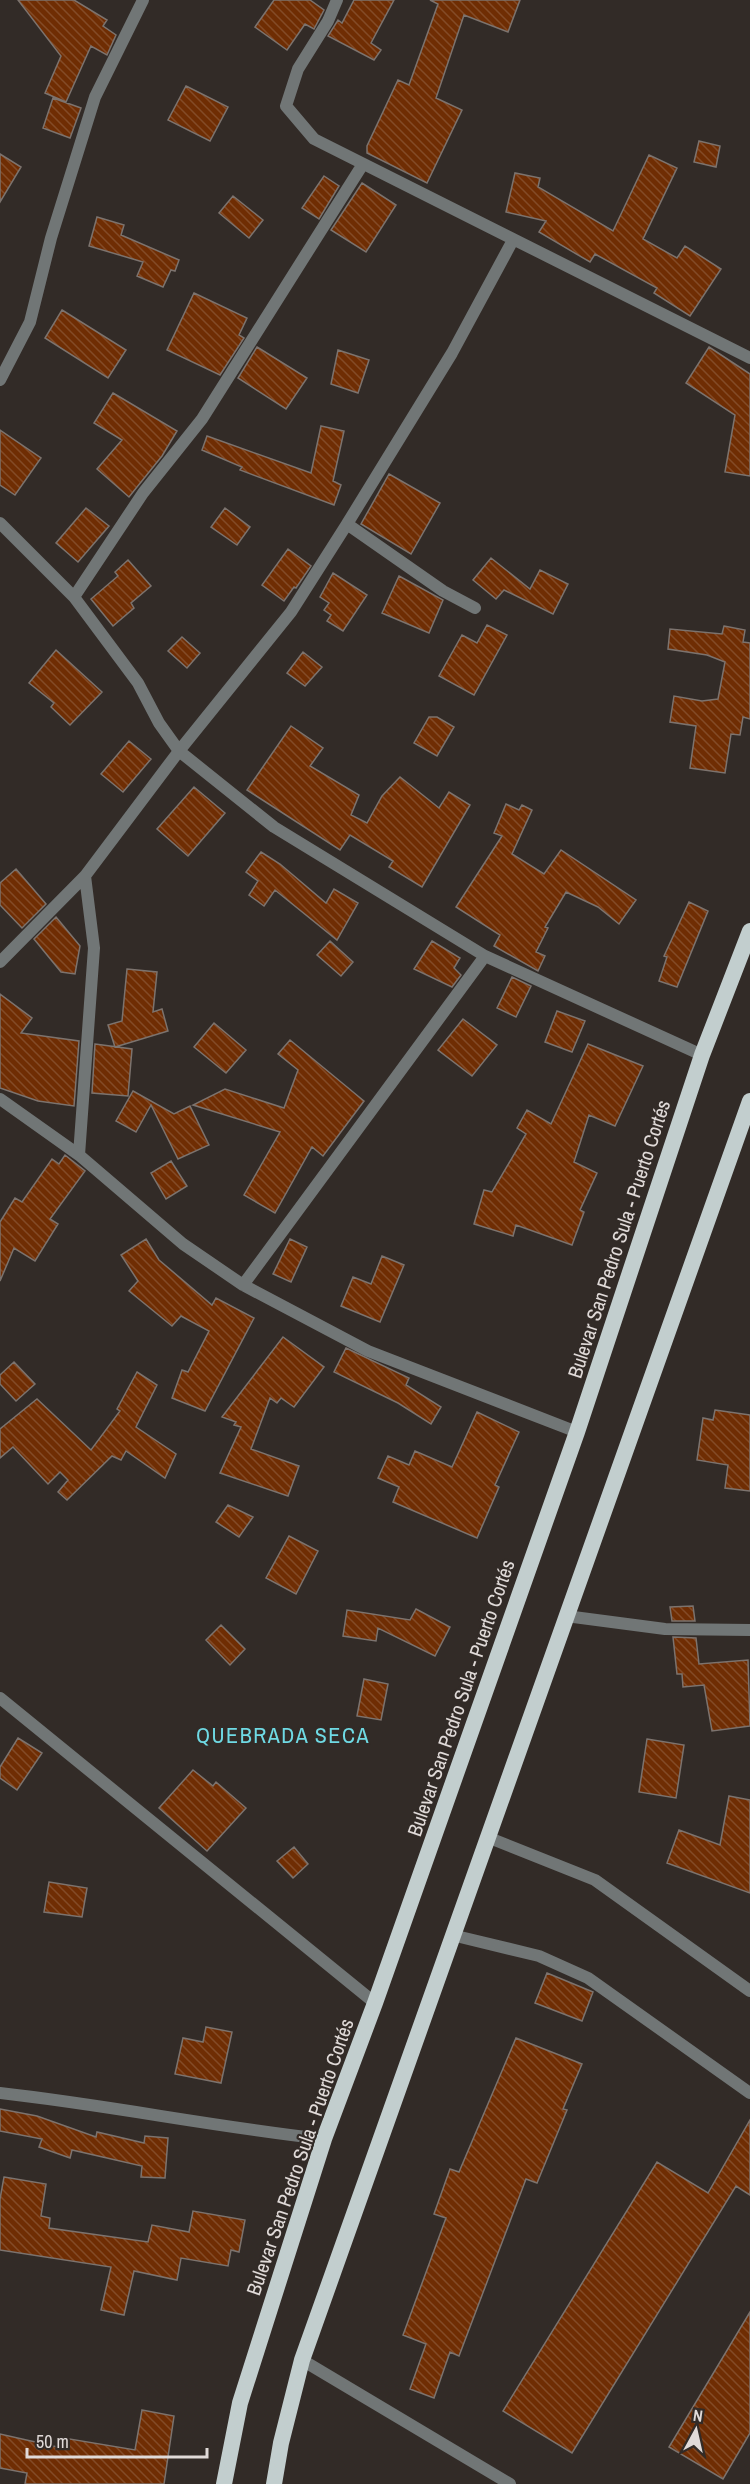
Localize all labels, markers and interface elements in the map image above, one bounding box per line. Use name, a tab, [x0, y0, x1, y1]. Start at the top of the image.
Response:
street label: Bulevar San Pedro Sula - Puerto Cortés	[561, 1096, 676, 1381]
street label: Bulevar San Pedro Sula - Puerto Cortés	[400, 1556, 521, 1840]
district label: QUEBRADA SECA	[196, 1720, 370, 1750]
street label: Bulevar San Pedro Sula - Puerto Cortés	[239, 2015, 360, 2299]
north arrow	[666, 2400, 726, 2460]
text: N	[692, 2404, 704, 2427]
scale bar	[27, 2421, 207, 2459]
text: 50 m	[36, 2429, 69, 2454]

